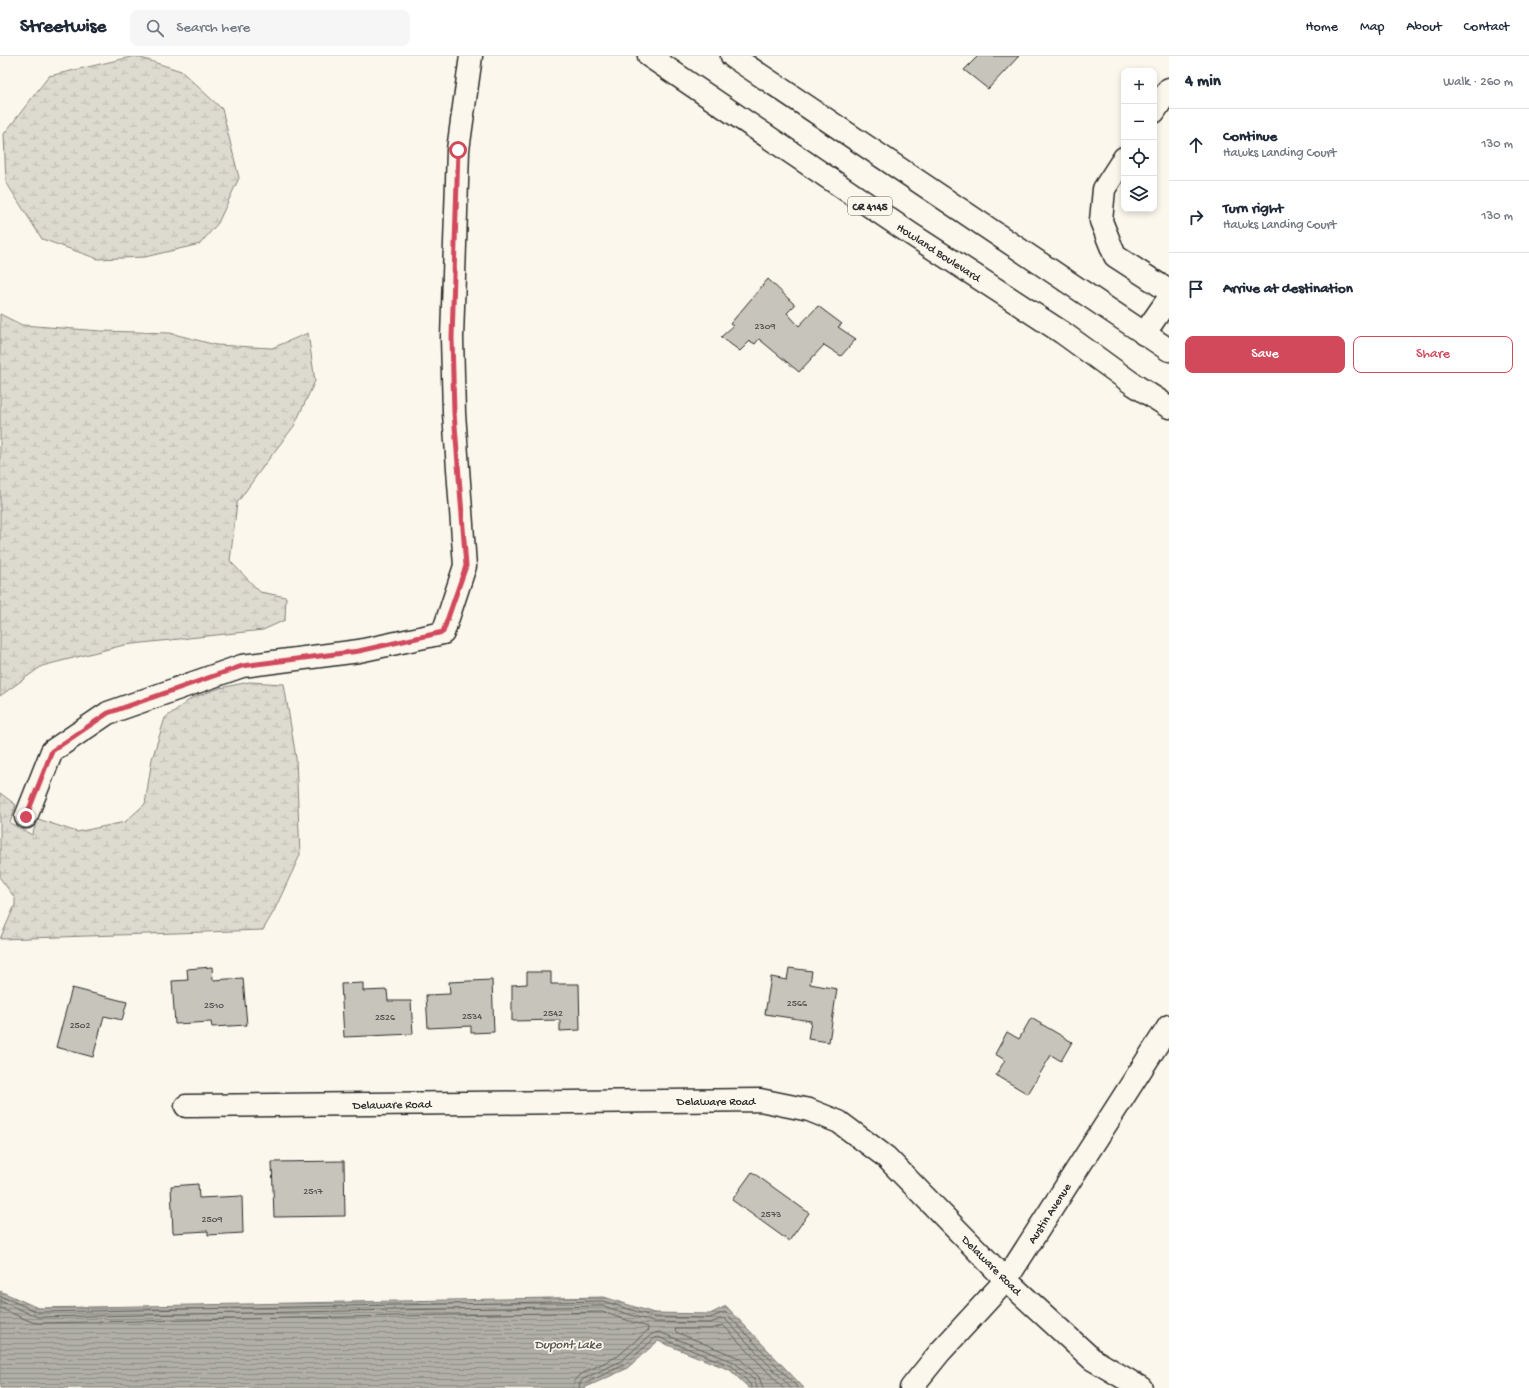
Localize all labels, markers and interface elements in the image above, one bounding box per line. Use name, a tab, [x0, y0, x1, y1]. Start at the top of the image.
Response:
search box	[130, 10, 410, 46]
text: Streetwise	[20, 16, 106, 39]
icon: search	[144, 17, 166, 39]
text: Search here	[176, 19, 250, 37]
text: Home	[1306, 19, 1338, 36]
text: Map	[1360, 19, 1384, 36]
text: About	[1406, 19, 1442, 36]
text: Contact	[1464, 19, 1509, 36]
map controls	[1121, 68, 1157, 212]
button: +	[1121, 68, 1157, 104]
text: 4 min	[1185, 72, 1221, 92]
text: Walk · 260 m	[1443, 75, 1513, 90]
button: −	[1121, 104, 1157, 140]
text: Continue	[1223, 128, 1277, 146]
icon: ahead	[1185, 134, 1207, 156]
text: 130 m	[1481, 137, 1513, 152]
button: locate	[1121, 140, 1157, 176]
route start	[449, 141, 467, 159]
text: Hawks Landing Court	[1223, 146, 1336, 161]
button: layers	[1121, 176, 1157, 212]
road number: CR 4145	[848, 197, 892, 215]
text: Turn right	[1223, 200, 1283, 218]
icon: right	[1185, 206, 1207, 228]
text: 130 m	[1481, 209, 1513, 224]
text: Hawks Landing Court	[1223, 218, 1336, 233]
street label: Howland Boulevard	[893, 221, 983, 287]
icon: arrive	[1185, 278, 1207, 300]
text: Arrive at destination	[1223, 280, 1353, 298]
house number: 2309	[755, 321, 775, 333]
button: Save	[1185, 336, 1345, 373]
button: Share	[1353, 336, 1513, 373]
route end	[17, 808, 35, 826]
house number: 2566	[787, 998, 808, 1010]
house number: 2510	[204, 1000, 224, 1012]
house number: 2542	[543, 1008, 563, 1020]
house number: 2534	[462, 1011, 482, 1023]
house number: 2526	[375, 1012, 396, 1024]
house number: 2502	[70, 1020, 90, 1032]
street label: Delaware Road	[676, 1096, 756, 1110]
street label: Delaware Road	[352, 1098, 433, 1114]
street label: Austin Avenue	[1026, 1181, 1076, 1247]
house number: 2517	[303, 1186, 323, 1198]
house number: 2573	[761, 1209, 781, 1221]
house number: 2509	[202, 1214, 222, 1226]
street label: Delaware Road	[957, 1233, 1024, 1300]
water label: Dupont Lake	[535, 1338, 603, 1353]

